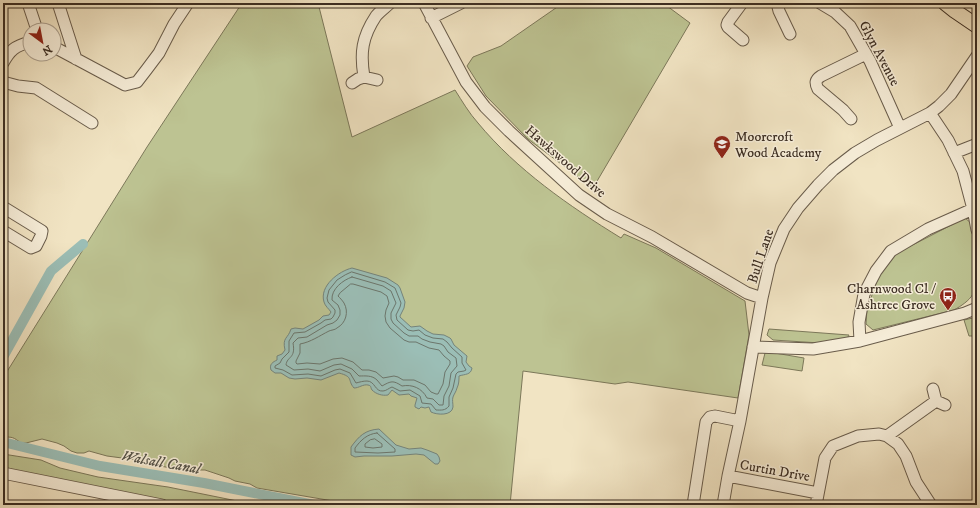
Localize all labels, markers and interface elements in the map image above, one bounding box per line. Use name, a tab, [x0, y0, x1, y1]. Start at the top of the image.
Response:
street label: Glyn Avenue	[854, 18, 904, 89]
north arrow	[22, 22, 62, 62]
text: N	[39, 41, 54, 58]
street label: Hawkswood Drive	[521, 122, 610, 202]
place label: Moorcroft Wood Academy	[734, 128, 822, 162]
school or university icon: Moorcroft Wood Academy	[712, 134, 732, 159]
street label: Bull Lane	[744, 227, 778, 286]
place label: Charnwood Cl / Ashtree Grove	[847, 280, 936, 314]
bus stop icon: Charnwood Cl / Ashtree Grove	[938, 286, 958, 311]
water label: Walsall Canal	[120, 446, 204, 479]
street label: Curtin Drive	[738, 456, 811, 486]

